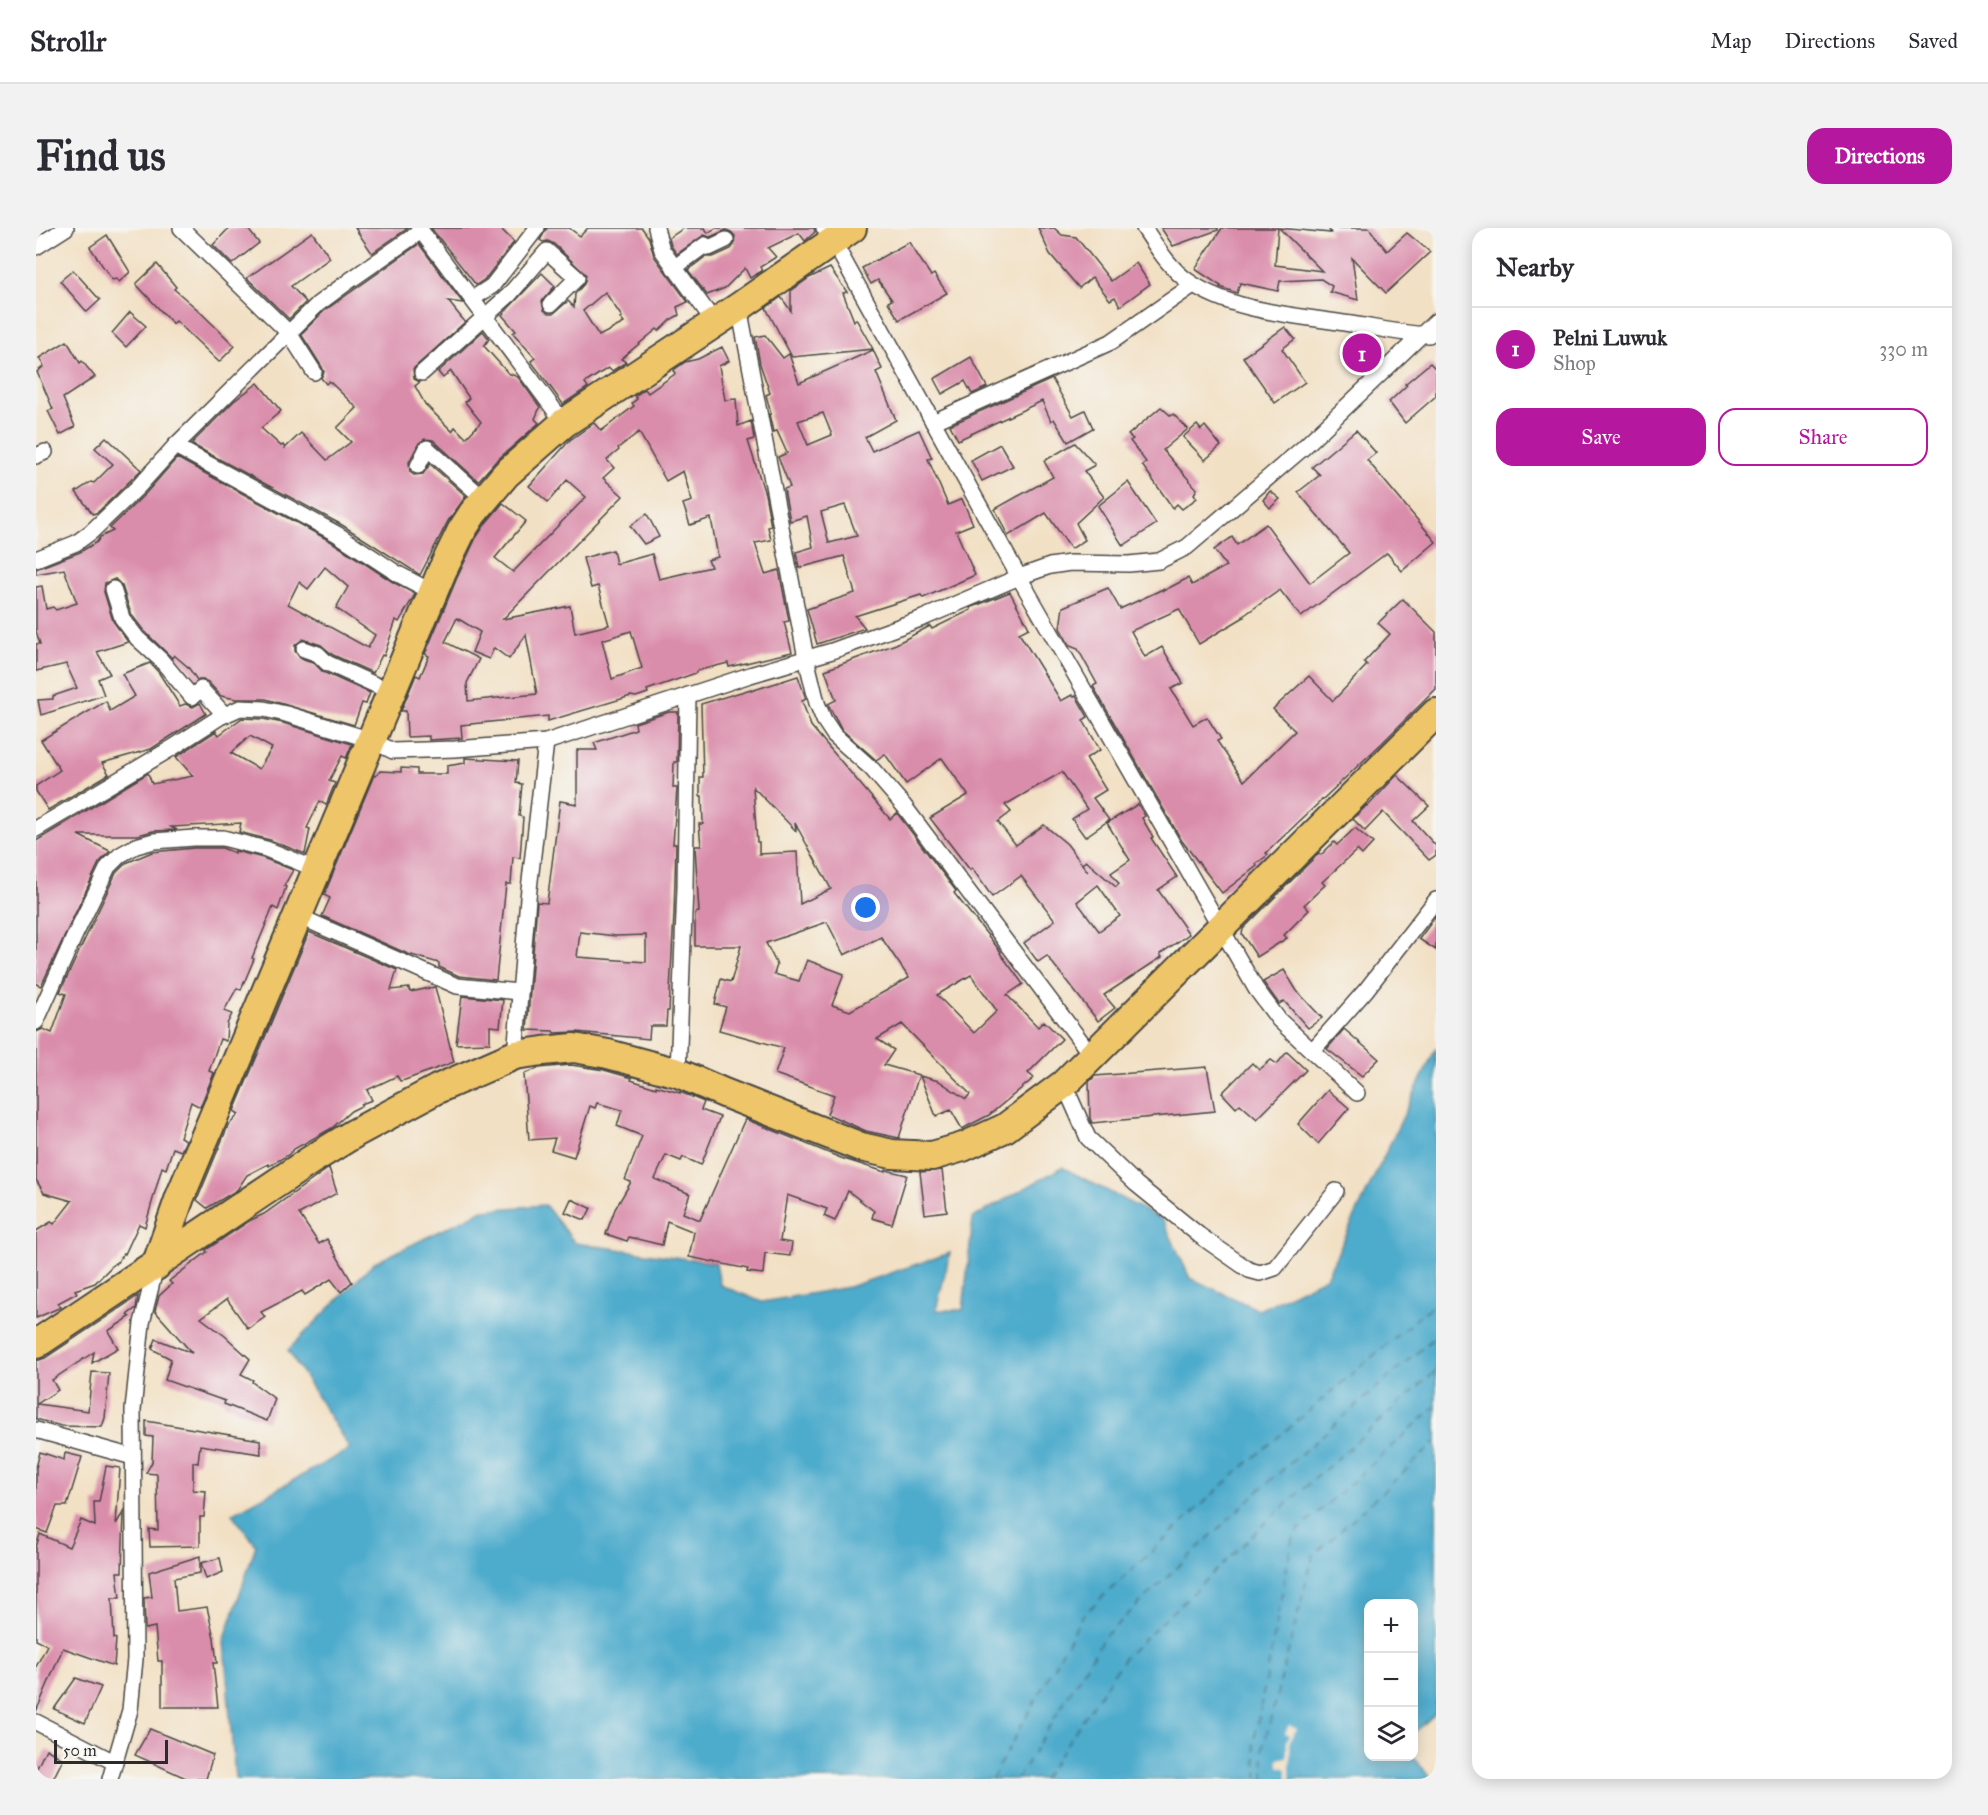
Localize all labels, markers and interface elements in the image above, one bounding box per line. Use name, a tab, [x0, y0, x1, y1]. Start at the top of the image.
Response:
text: Strollr	[30, 24, 106, 59]
text: Map	[1711, 28, 1752, 54]
text: Directions	[1785, 28, 1875, 54]
text: Saved	[1908, 28, 1958, 54]
button: Directions	[1807, 128, 1952, 184]
text: Find us	[36, 130, 166, 182]
text: Nearby	[1496, 251, 1574, 283]
text: Pelni Luwuk	[1553, 324, 1667, 351]
pin: 1	[1342, 330, 1382, 376]
text: 1	[1512, 337, 1519, 361]
text: 330 m	[1879, 337, 1928, 361]
text: Shop	[1553, 351, 1596, 375]
button: Save	[1496, 408, 1706, 466]
button: Share	[1718, 408, 1928, 466]
your location	[851, 893, 880, 922]
map controls	[1364, 1599, 1418, 1761]
button: +	[1364, 1599, 1418, 1653]
button: −	[1364, 1653, 1418, 1707]
button: layers	[1364, 1707, 1418, 1761]
scale bar	[54, 1737, 168, 1764]
text: 50 m	[63, 1741, 97, 1760]

